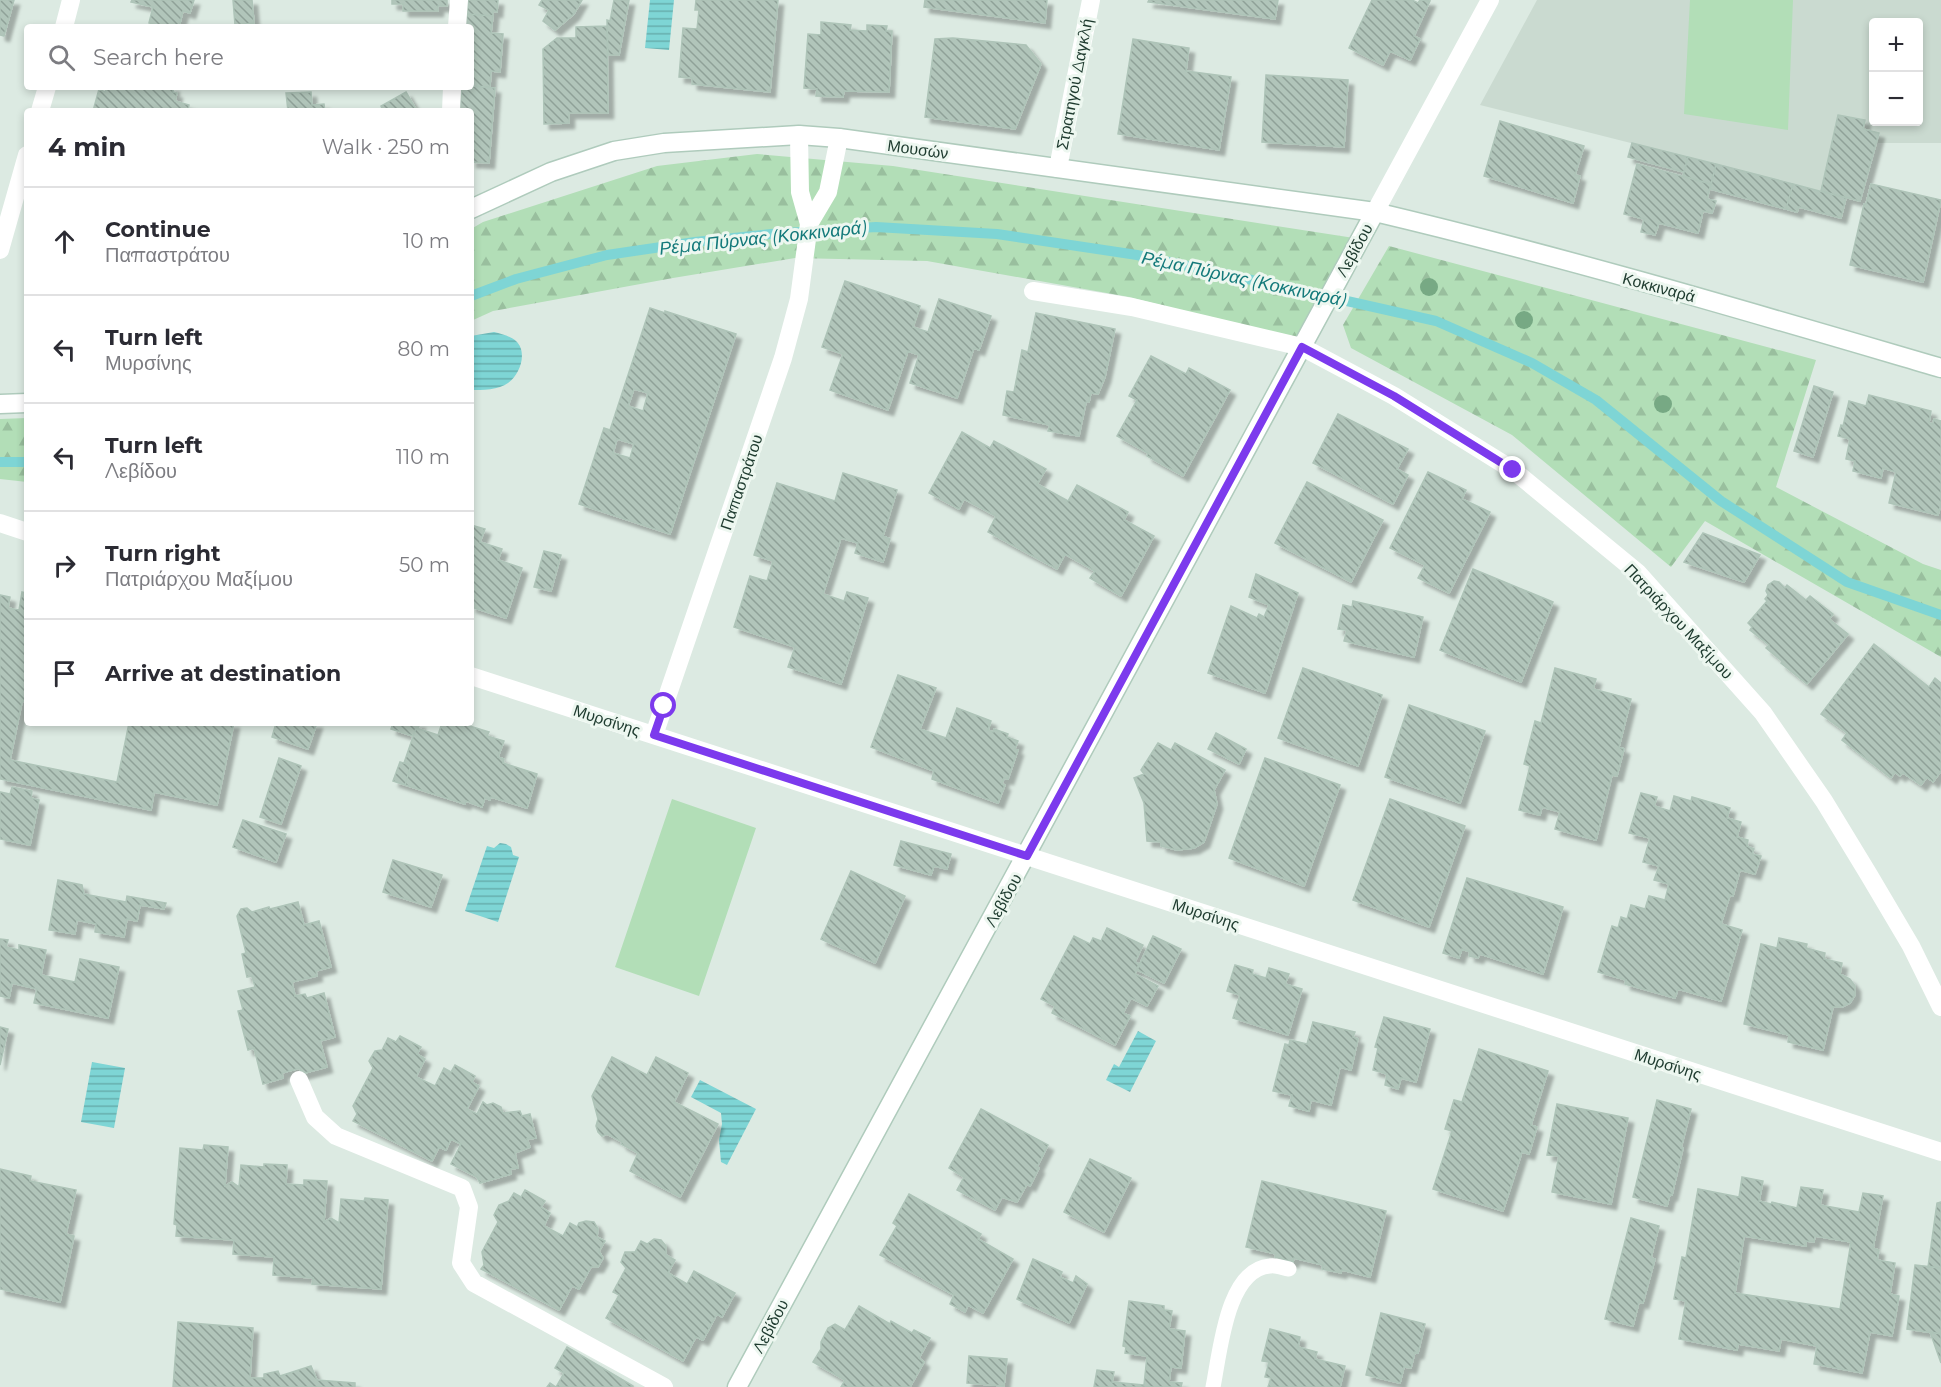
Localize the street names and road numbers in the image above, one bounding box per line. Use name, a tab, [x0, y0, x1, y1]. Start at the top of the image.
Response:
street label: Στρατηγού Δαγκλή	[1052, 17, 1097, 151]
street label: Μουσών	[886, 136, 950, 163]
street label: Λεβίδου	[1332, 220, 1377, 280]
street label: Κοκκιναρά	[1620, 269, 1697, 306]
street label: Παπαστράτου	[716, 432, 767, 532]
street label: Πατριάρχου Μαξίμου	[1620, 560, 1737, 683]
street label: Μυρσίνης	[571, 701, 643, 740]
street label: Λεβίδου	[981, 870, 1026, 930]
street label: Μυρσίνης	[1170, 895, 1242, 934]
street label: Μυρσίνης	[1632, 1045, 1704, 1084]
street label: Λεβίδου	[749, 1296, 792, 1356]

